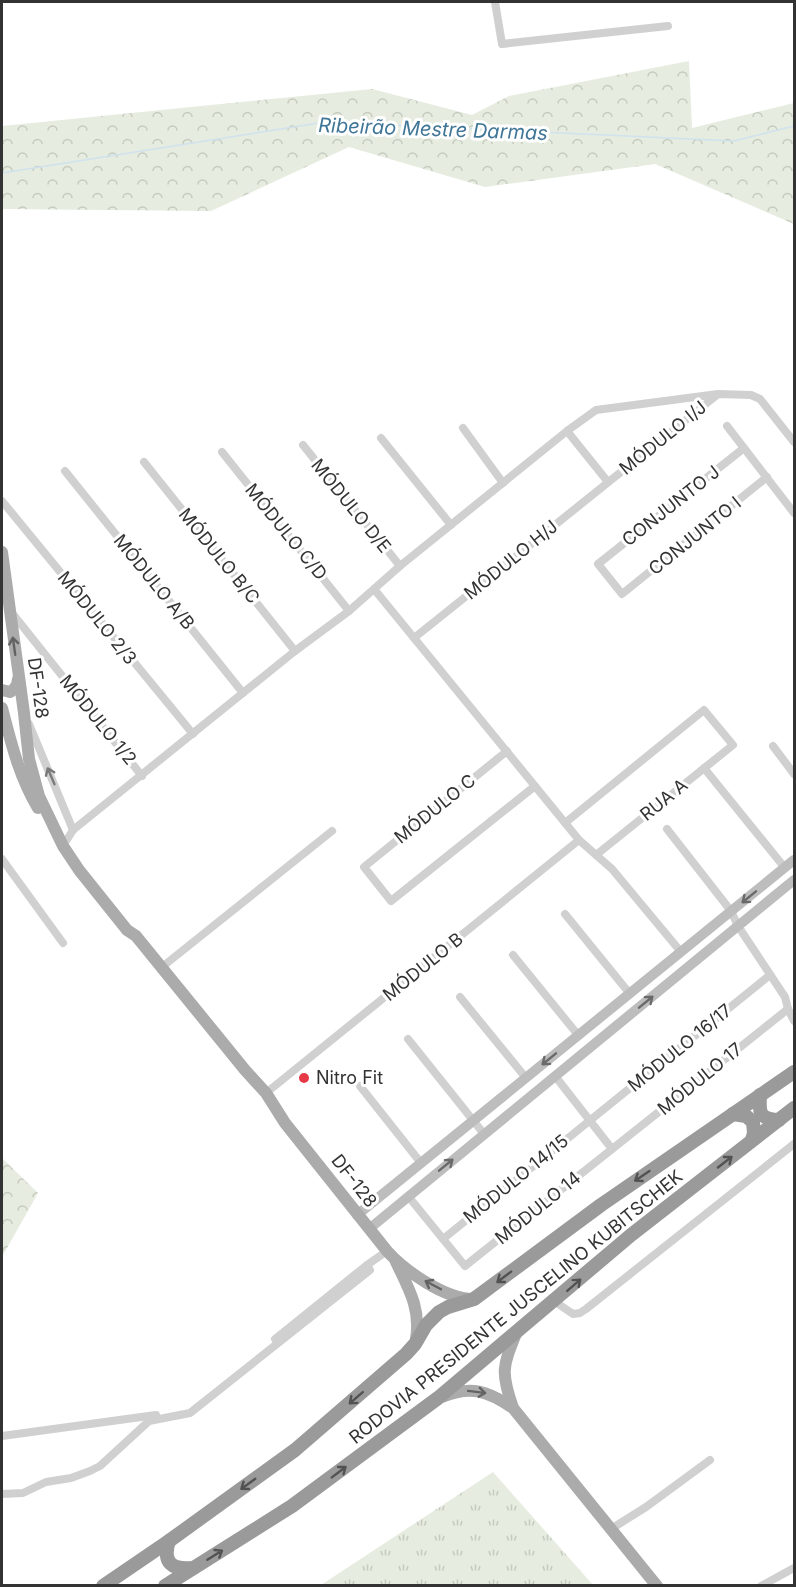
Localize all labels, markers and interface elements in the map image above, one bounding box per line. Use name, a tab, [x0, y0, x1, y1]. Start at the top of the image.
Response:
water label: Ribeirão Mestre Darmas	[318, 113, 548, 145]
street label: MÓDULO I/J	[615, 396, 710, 479]
street label: MÓDULO D/E	[307, 454, 396, 557]
street label: CONJUNTO J	[618, 461, 724, 550]
street label: MÓDULO C/D	[241, 479, 332, 584]
street label: CONJUNTO I	[644, 492, 745, 579]
street label: MÓDULO B/C	[175, 503, 265, 607]
street label: MÓDULO H/J	[459, 515, 562, 604]
street label: MÓDULO A/B	[110, 529, 200, 633]
street label: MÓDULO 2/3	[54, 566, 142, 668]
one-way arrow	[8, 637, 19, 657]
street label: DF-128	[24, 656, 53, 720]
street label: MÓDULO 1/2	[56, 670, 142, 769]
one-way arrow	[45, 768, 56, 786]
street label: MÓDULO C	[389, 769, 479, 848]
street label: RUA A	[636, 774, 691, 825]
one-way arrow	[741, 890, 757, 903]
street label: MÓDULO B	[378, 927, 467, 1005]
one-way arrow	[638, 995, 654, 1008]
street label: MÓDULO 16/17	[623, 999, 736, 1096]
street label: MÓDULO 17	[653, 1037, 746, 1119]
one-way arrow	[541, 1053, 557, 1066]
place label: Nitro Fit	[316, 1067, 383, 1088]
marker: Nitro Fit	[297, 1071, 311, 1085]
street label: MÓDULO 14/15	[459, 1130, 573, 1228]
street label: DF-128	[327, 1150, 382, 1211]
one-way arrow	[716, 1155, 732, 1168]
one-way arrow	[438, 1159, 454, 1172]
street label: RODOVIA PRESIDENTE JUSCELINO KUBITSCHEK	[345, 1165, 687, 1448]
street label: MÓDULO 14	[491, 1167, 585, 1249]
one-way arrow	[634, 1170, 651, 1182]
one-way arrow	[496, 1271, 512, 1283]
one-way arrow	[566, 1278, 581, 1292]
one-way arrow	[425, 1279, 442, 1291]
one-way arrow	[466, 1387, 486, 1398]
one-way arrow	[349, 1391, 364, 1405]
one-way arrow	[331, 1466, 347, 1478]
one-way arrow	[240, 1478, 256, 1490]
one-way arrow	[206, 1548, 223, 1560]

